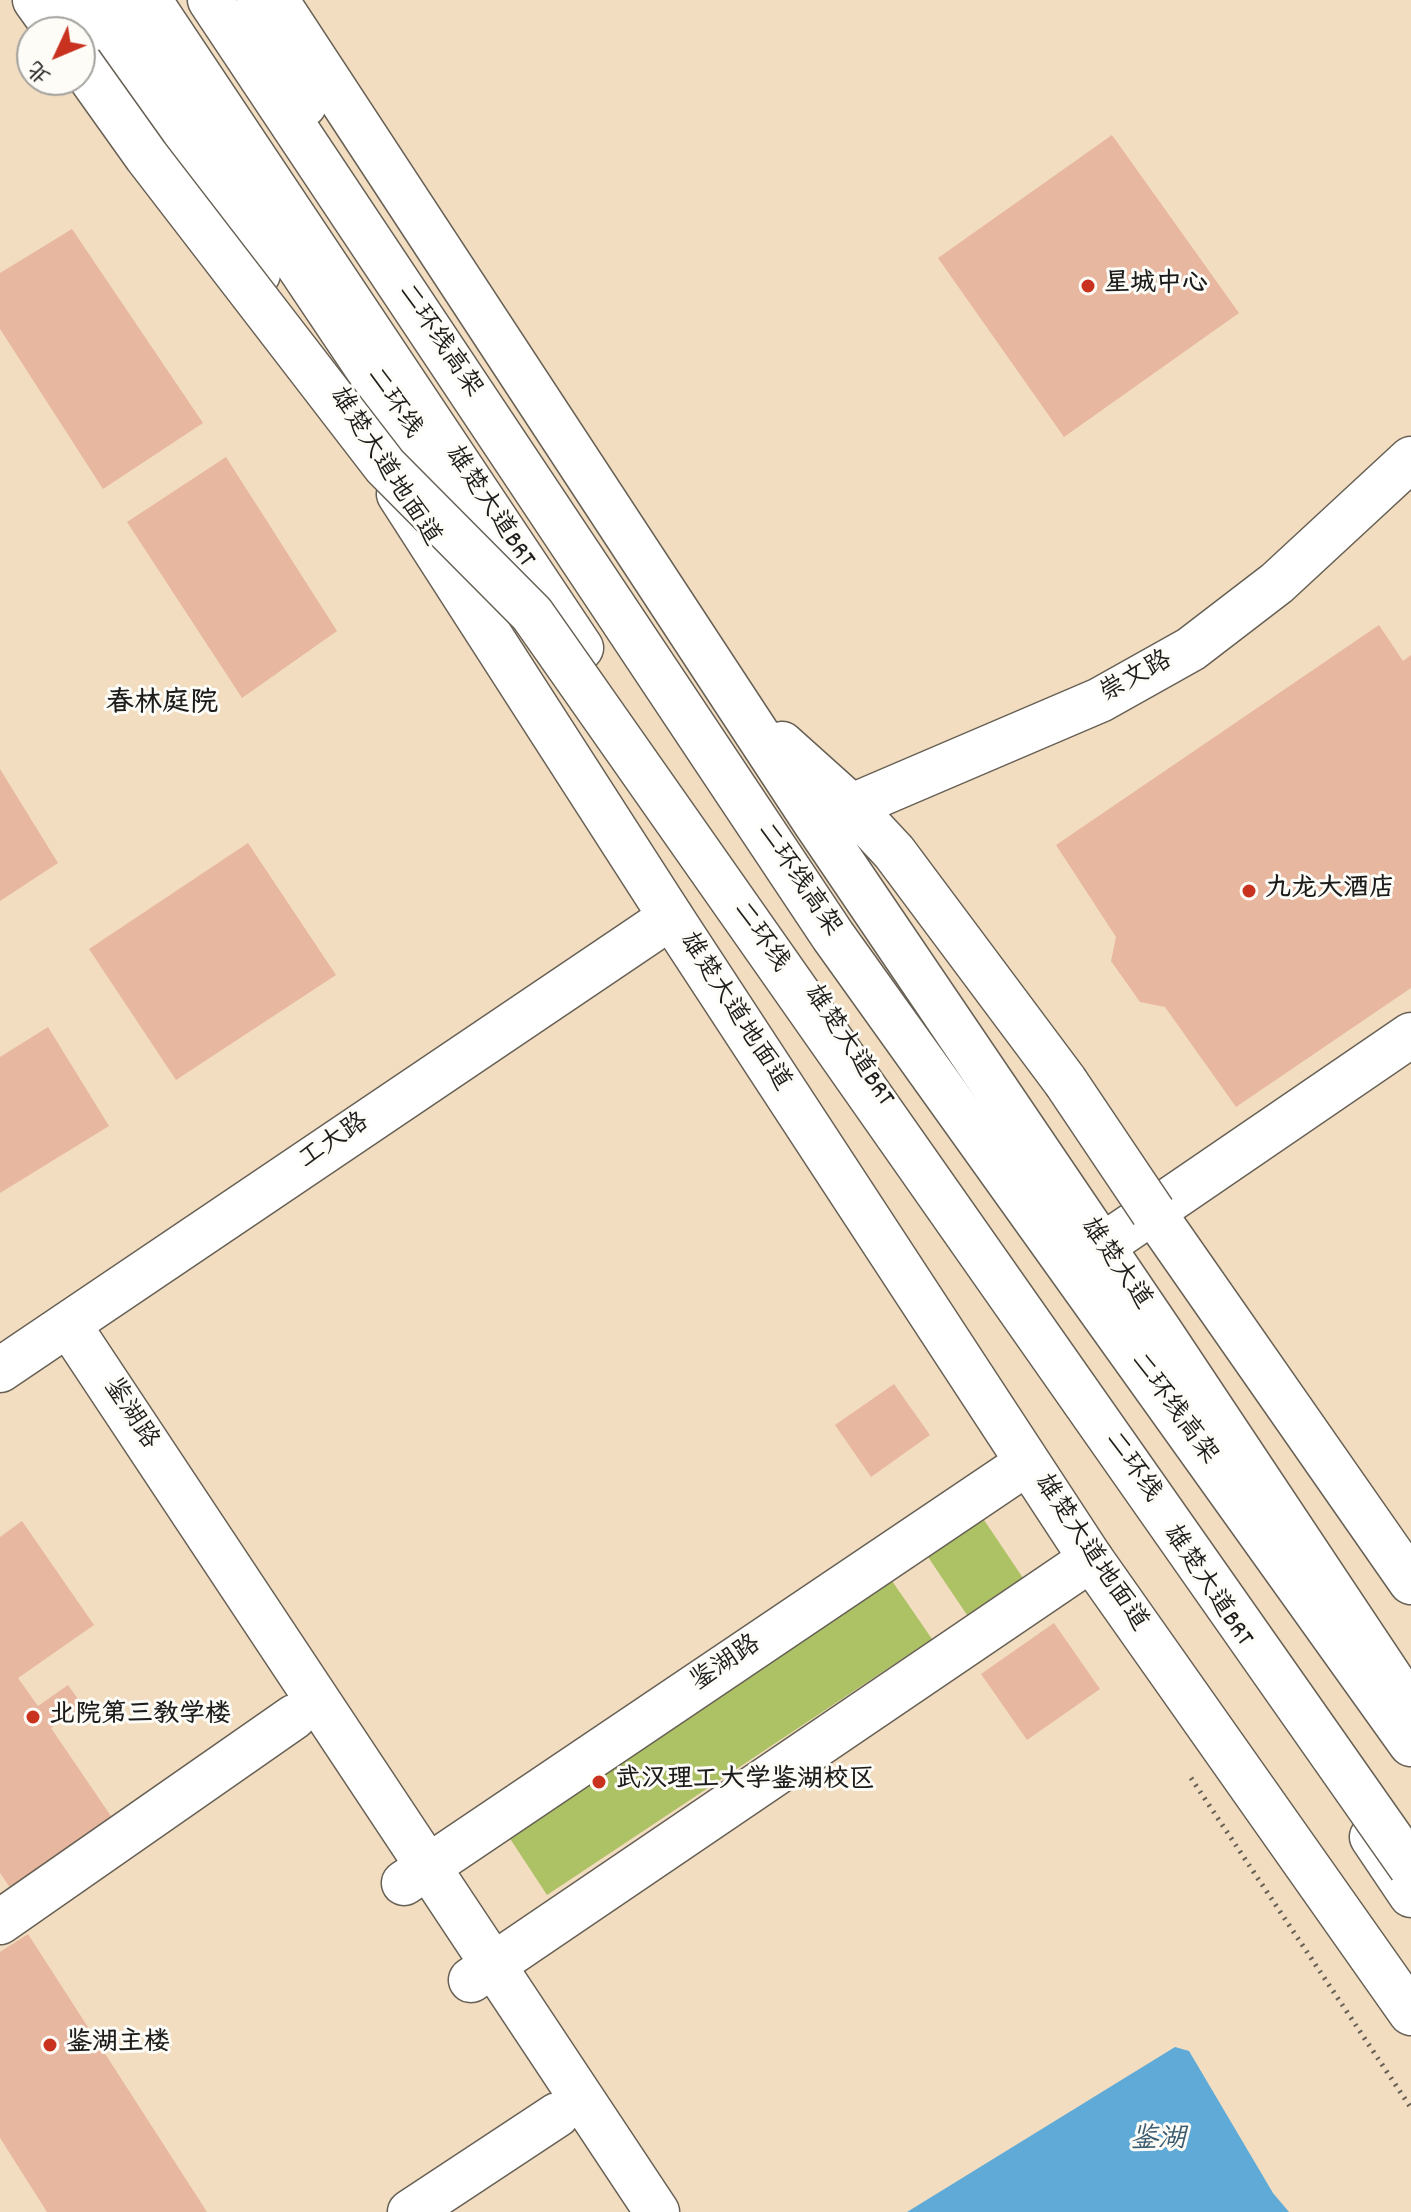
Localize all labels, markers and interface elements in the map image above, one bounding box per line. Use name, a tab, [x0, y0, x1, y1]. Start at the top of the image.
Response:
north arrow	[16, 16, 96, 96]
text: 北	[21, 53, 59, 90]
place label: 星城中心	[1104, 270, 1208, 302]
marker: 星城中心	[1079, 277, 1097, 295]
street label: 二环线高架	[389, 279, 487, 405]
street label: 二环线	[357, 363, 427, 445]
street label: 雄楚大道地面道	[320, 383, 446, 553]
street label: 雄楚大道BRT	[436, 441, 540, 575]
street label: 崇文路	[1095, 646, 1179, 712]
district label: 春林庭院	[106, 689, 218, 723]
street label: 二环线高架	[748, 818, 846, 944]
place label: 九龙大酒店	[1265, 875, 1395, 907]
marker: 九龙大酒店	[1240, 882, 1258, 900]
street label: 二环线	[724, 897, 794, 979]
street label: 雄楚大道地面道	[670, 928, 796, 1098]
street label: 雄楚大道BRT	[795, 980, 899, 1114]
street label: 工大路	[294, 1108, 376, 1178]
street label: 雄楚大道	[1071, 1213, 1157, 1317]
street label: 二环线高架	[1121, 1348, 1223, 1472]
street label: 鉴湖路	[95, 1374, 163, 1456]
street label: 二环线	[1096, 1427, 1166, 1509]
street label: 雄楚大道地面道	[1025, 1470, 1153, 1638]
street label: 雄楚大道BRT	[1154, 1520, 1258, 1654]
street label: 鉴湖路	[686, 1630, 768, 1700]
place label: 北院第三教学楼	[49, 1701, 231, 1733]
marker: 北院第三教学楼	[24, 1708, 42, 1726]
place label: 武汉理工大学鉴湖校区	[615, 1766, 875, 1798]
marker: 武汉理工大学鉴湖校区	[590, 1773, 608, 1791]
place label: 鉴湖主楼	[66, 2029, 170, 2061]
marker: 鉴湖主楼	[41, 2036, 59, 2054]
water label: 鉴湖	[1130, 2125, 1186, 2159]

